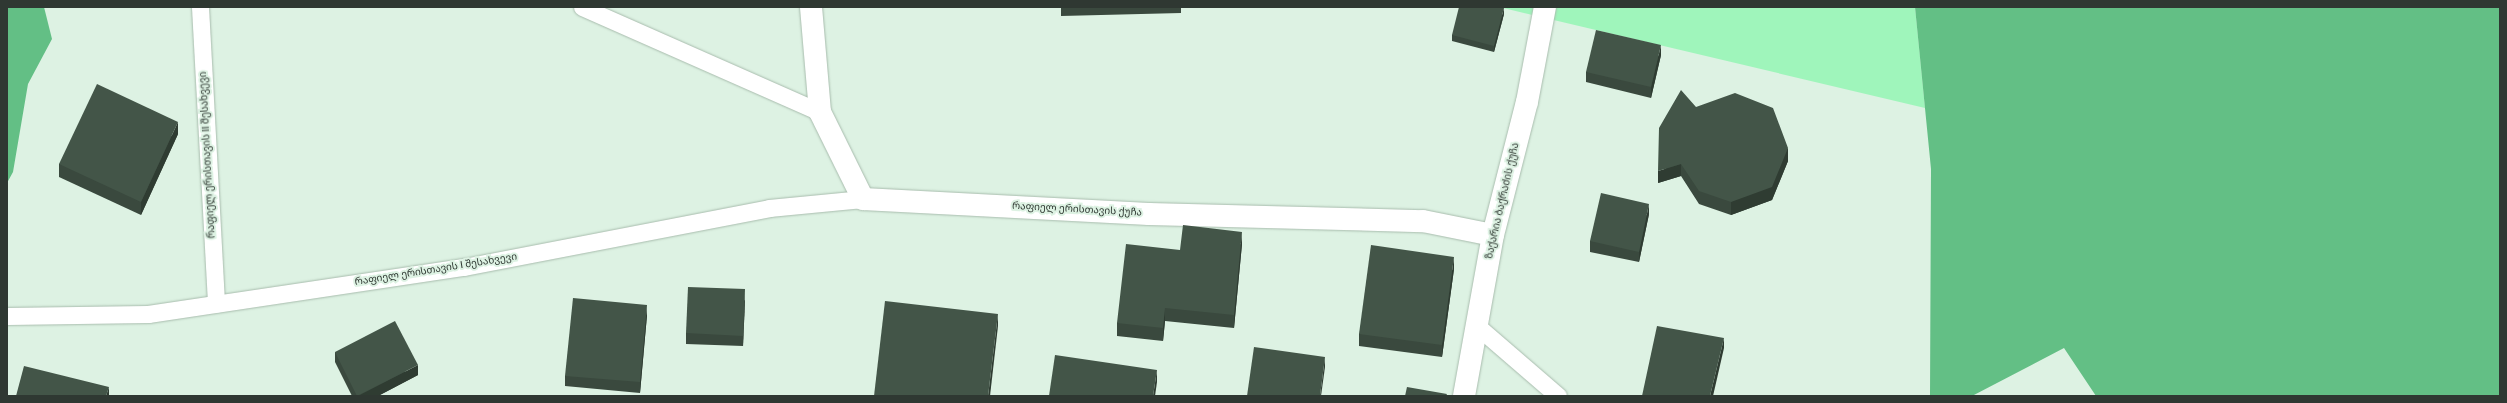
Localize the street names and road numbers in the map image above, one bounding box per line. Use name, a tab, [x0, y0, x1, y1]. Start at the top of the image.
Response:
street label: რაფიელ ერისთავის II შესახვევი	[198, 71, 218, 239]
street label: ზაქარია ბაქრაძის ქუჩა	[1484, 142, 1522, 260]
street label: რაფიელ ერისთავის ქუჩა	[1012, 201, 1142, 219]
street label: რაფიელ ერისთავის I შესახვევი	[354, 251, 518, 289]

